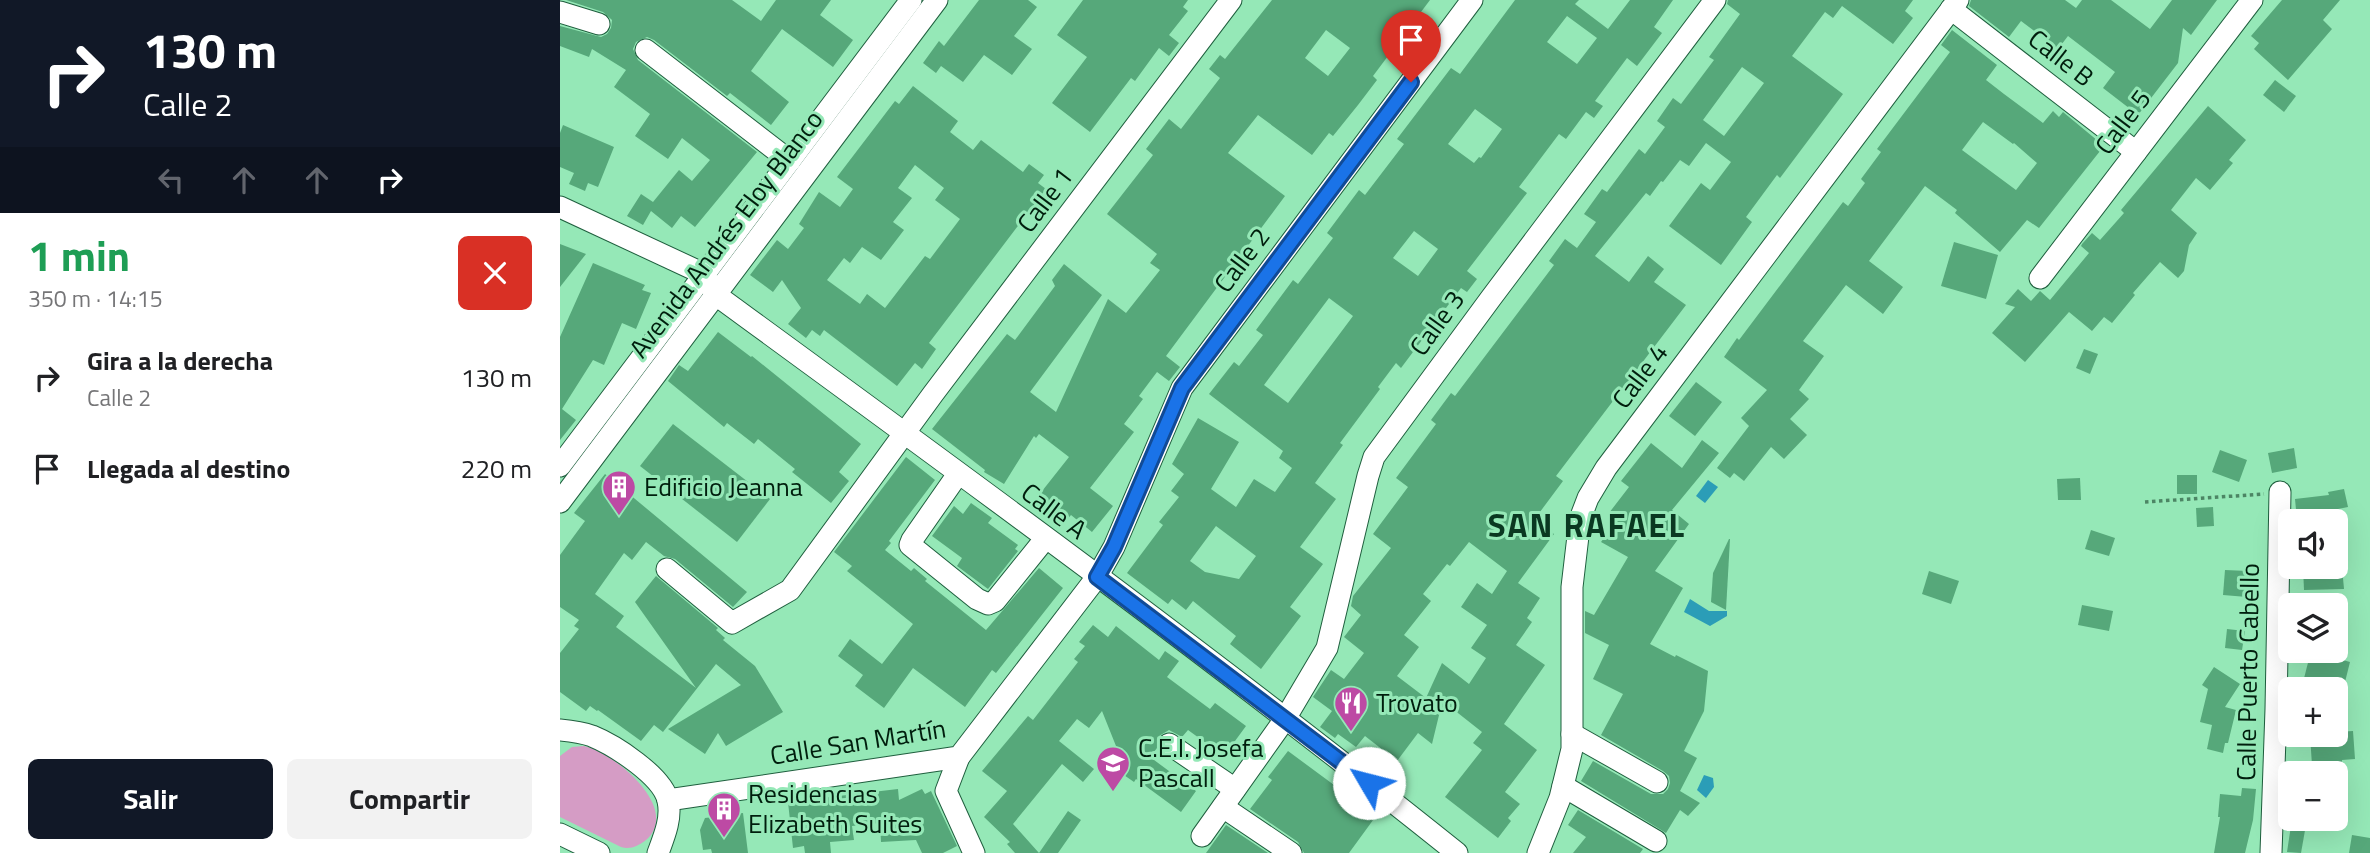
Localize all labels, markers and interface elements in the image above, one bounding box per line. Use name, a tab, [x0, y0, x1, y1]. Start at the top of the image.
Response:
pin	[1381, 10, 1441, 82]
text: 130 m	[143, 12, 277, 87]
street label: Calle B	[2020, 19, 2102, 96]
icon: arrive	[1392, 21, 1430, 59]
icon: right	[28, 28, 119, 119]
text: Calle 2	[143, 80, 232, 128]
street label: Calle 5	[2085, 81, 2160, 162]
street label: Avenida Andrés Eloy Blanco	[619, 102, 832, 366]
street label: Calle 1	[1007, 159, 1082, 240]
icon: left	[152, 161, 190, 199]
icon: ahead	[225, 161, 263, 199]
icon: ahead	[298, 161, 336, 199]
icon: right	[371, 161, 409, 199]
street label: Calle 2	[1204, 219, 1279, 300]
text: 1 min	[28, 223, 130, 287]
button: close	[458, 236, 532, 310]
text: 350 m · 14:15	[28, 281, 163, 316]
street label: Calle 3	[1399, 282, 1474, 364]
street label: Calle 4	[1602, 335, 1677, 416]
text: Gira a la derecha	[87, 341, 273, 380]
text: 130 m	[461, 358, 532, 397]
icon: right	[28, 359, 66, 397]
text: Calle 2	[87, 380, 151, 415]
text: Llegada al destino	[87, 449, 290, 488]
text: 220 m	[461, 449, 532, 488]
icon: arrive	[28, 450, 66, 488]
place label: Edificio Jeanna	[644, 467, 803, 506]
building icon: Edificio Jeanna	[600, 468, 638, 517]
street label: Calle A	[1013, 473, 1095, 548]
district label: SAN RAFAEL	[1488, 500, 1686, 550]
map controls	[2278, 509, 2348, 831]
button: sound	[2278, 509, 2348, 579]
street label: Calle Puerto Cabello	[2226, 563, 2269, 781]
button: layers	[2278, 593, 2348, 663]
button: +	[2278, 677, 2348, 747]
place label: Trovato	[1376, 683, 1458, 722]
restaurant icon: Trovato	[1332, 684, 1370, 733]
street label: Calle San Martín	[767, 708, 949, 775]
place label: C.E.I. Josefa Pascall	[1138, 728, 1263, 797]
school or university icon: C.E.I. Josefa Pascall	[1094, 744, 1132, 793]
position arrow	[1332, 746, 1406, 820]
button: Salir	[28, 759, 273, 839]
button: Compartir	[287, 759, 532, 839]
button: −	[2278, 761, 2348, 831]
place label: Residencias Elizabeth Suites	[748, 774, 922, 843]
building icon: Residencias Elizabeth Suites	[705, 790, 743, 839]

